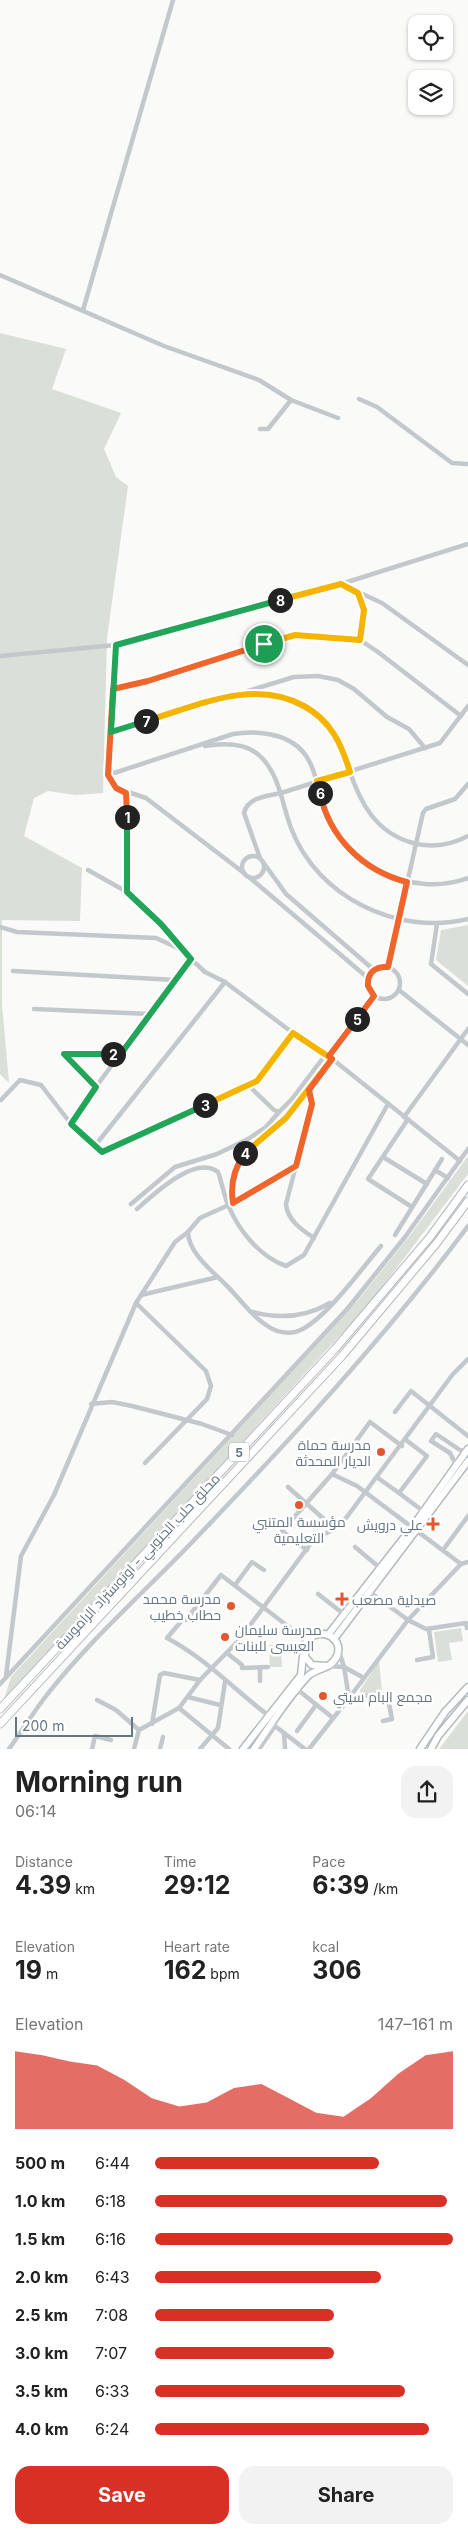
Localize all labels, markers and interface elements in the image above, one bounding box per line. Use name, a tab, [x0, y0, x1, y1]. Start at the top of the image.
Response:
map controls	[408, 15, 453, 115]
button: locate	[408, 15, 453, 60]
button: layers	[408, 70, 453, 115]
pin: 8	[268, 588, 292, 612]
text: 8	[276, 592, 285, 609]
pin	[243, 623, 285, 665]
icon: arrive	[250, 630, 278, 658]
pin: 7	[134, 708, 158, 734]
text: 7	[142, 713, 151, 730]
pin: 6	[308, 780, 332, 806]
text: 6	[316, 785, 325, 802]
pin: 1	[114, 804, 140, 830]
text: 1	[124, 809, 131, 826]
pin: 5	[344, 1006, 370, 1032]
text: 5	[353, 1011, 362, 1028]
pin: 2	[100, 1042, 126, 1066]
text: 2	[109, 1046, 118, 1063]
pin: 3	[192, 1092, 218, 1118]
text: 3	[201, 1097, 210, 1114]
pin: 4	[232, 1140, 258, 1166]
text: 4	[241, 1145, 250, 1162]
place label: مدرسة حماة الديار المحدثة	[296, 1436, 371, 1469]
road number: 5	[229, 1442, 249, 1461]
marker: مدرسة حماة الديار المحدثة	[375, 1446, 387, 1458]
street label: محلق حلب الجنوبي - اوتوستراد الراموسة	[51, 1470, 226, 1655]
marker: مؤسسة المتنبي التعليمية	[293, 1499, 305, 1511]
place label: مؤسسة المتنبي التعليمية	[252, 1513, 346, 1546]
place label: علي درويش	[357, 1516, 423, 1537]
marker: علي درويش	[427, 1518, 439, 1530]
place label: مدرسة محمد حطاب خطيب	[143, 1590, 221, 1623]
place label: صيدلية مصعب	[352, 1591, 436, 1608]
marker: صيدلية مصعب	[336, 1593, 348, 1605]
marker: مدرسة محمد حطاب خطيب	[225, 1600, 237, 1612]
place label: مدرسة سليمان العيسى للبنات	[235, 1621, 322, 1654]
marker: مدرسة سليمان العيسى للبنات	[219, 1631, 231, 1643]
place label: مجمع البام سيتي	[333, 1688, 432, 1709]
marker: مجمع البام سيتي	[317, 1690, 329, 1702]
scale bar	[15, 1714, 132, 1737]
text: 200 m	[22, 1717, 64, 1734]
text: Morning run	[15, 1765, 183, 1799]
button: share	[401, 1766, 453, 1818]
text: 06:14	[15, 1801, 56, 1821]
text: Distance	[15, 1853, 73, 1870]
text: Time	[164, 1853, 197, 1870]
text: Pace	[312, 1853, 345, 1870]
text: 4.39	[15, 1870, 71, 1900]
text: 29:12	[164, 1870, 231, 1900]
text: 6:39	[312, 1870, 369, 1900]
text: km	[71, 1880, 95, 1897]
text: /km	[369, 1880, 398, 1897]
text: Elevation	[15, 1938, 75, 1955]
text: Heart rate	[164, 1938, 230, 1955]
text: kcal	[312, 1938, 339, 1955]
text: 19	[15, 1955, 42, 1985]
text: 162	[164, 1955, 206, 1985]
text: 306	[312, 1955, 362, 1985]
text: m	[42, 1965, 58, 1982]
text: bpm	[206, 1965, 240, 1982]
text: Elevation	[15, 2014, 84, 2034]
text: 147–161 m	[378, 2014, 453, 2034]
text: 500 m	[15, 2153, 65, 2173]
text: 6:44	[95, 2153, 130, 2173]
text: 1.0 km	[15, 2191, 65, 2211]
text: 6:18	[95, 2191, 126, 2211]
text: 1.5 km	[15, 2229, 65, 2249]
text: 6:16	[95, 2229, 126, 2249]
text: 2.0 km	[15, 2267, 68, 2287]
text: 6:43	[95, 2267, 130, 2287]
text: 2.5 km	[15, 2305, 68, 2325]
text: 7:08	[95, 2305, 128, 2325]
text: 3.0 km	[15, 2343, 68, 2363]
text: 7:07	[95, 2343, 127, 2363]
text: 3.5 km	[15, 2381, 68, 2401]
text: 6:33	[95, 2381, 129, 2401]
text: 4.0 km	[15, 2419, 69, 2439]
text: 6:24	[95, 2419, 129, 2439]
button: Save	[15, 2466, 229, 2524]
button: Share	[239, 2466, 453, 2524]

